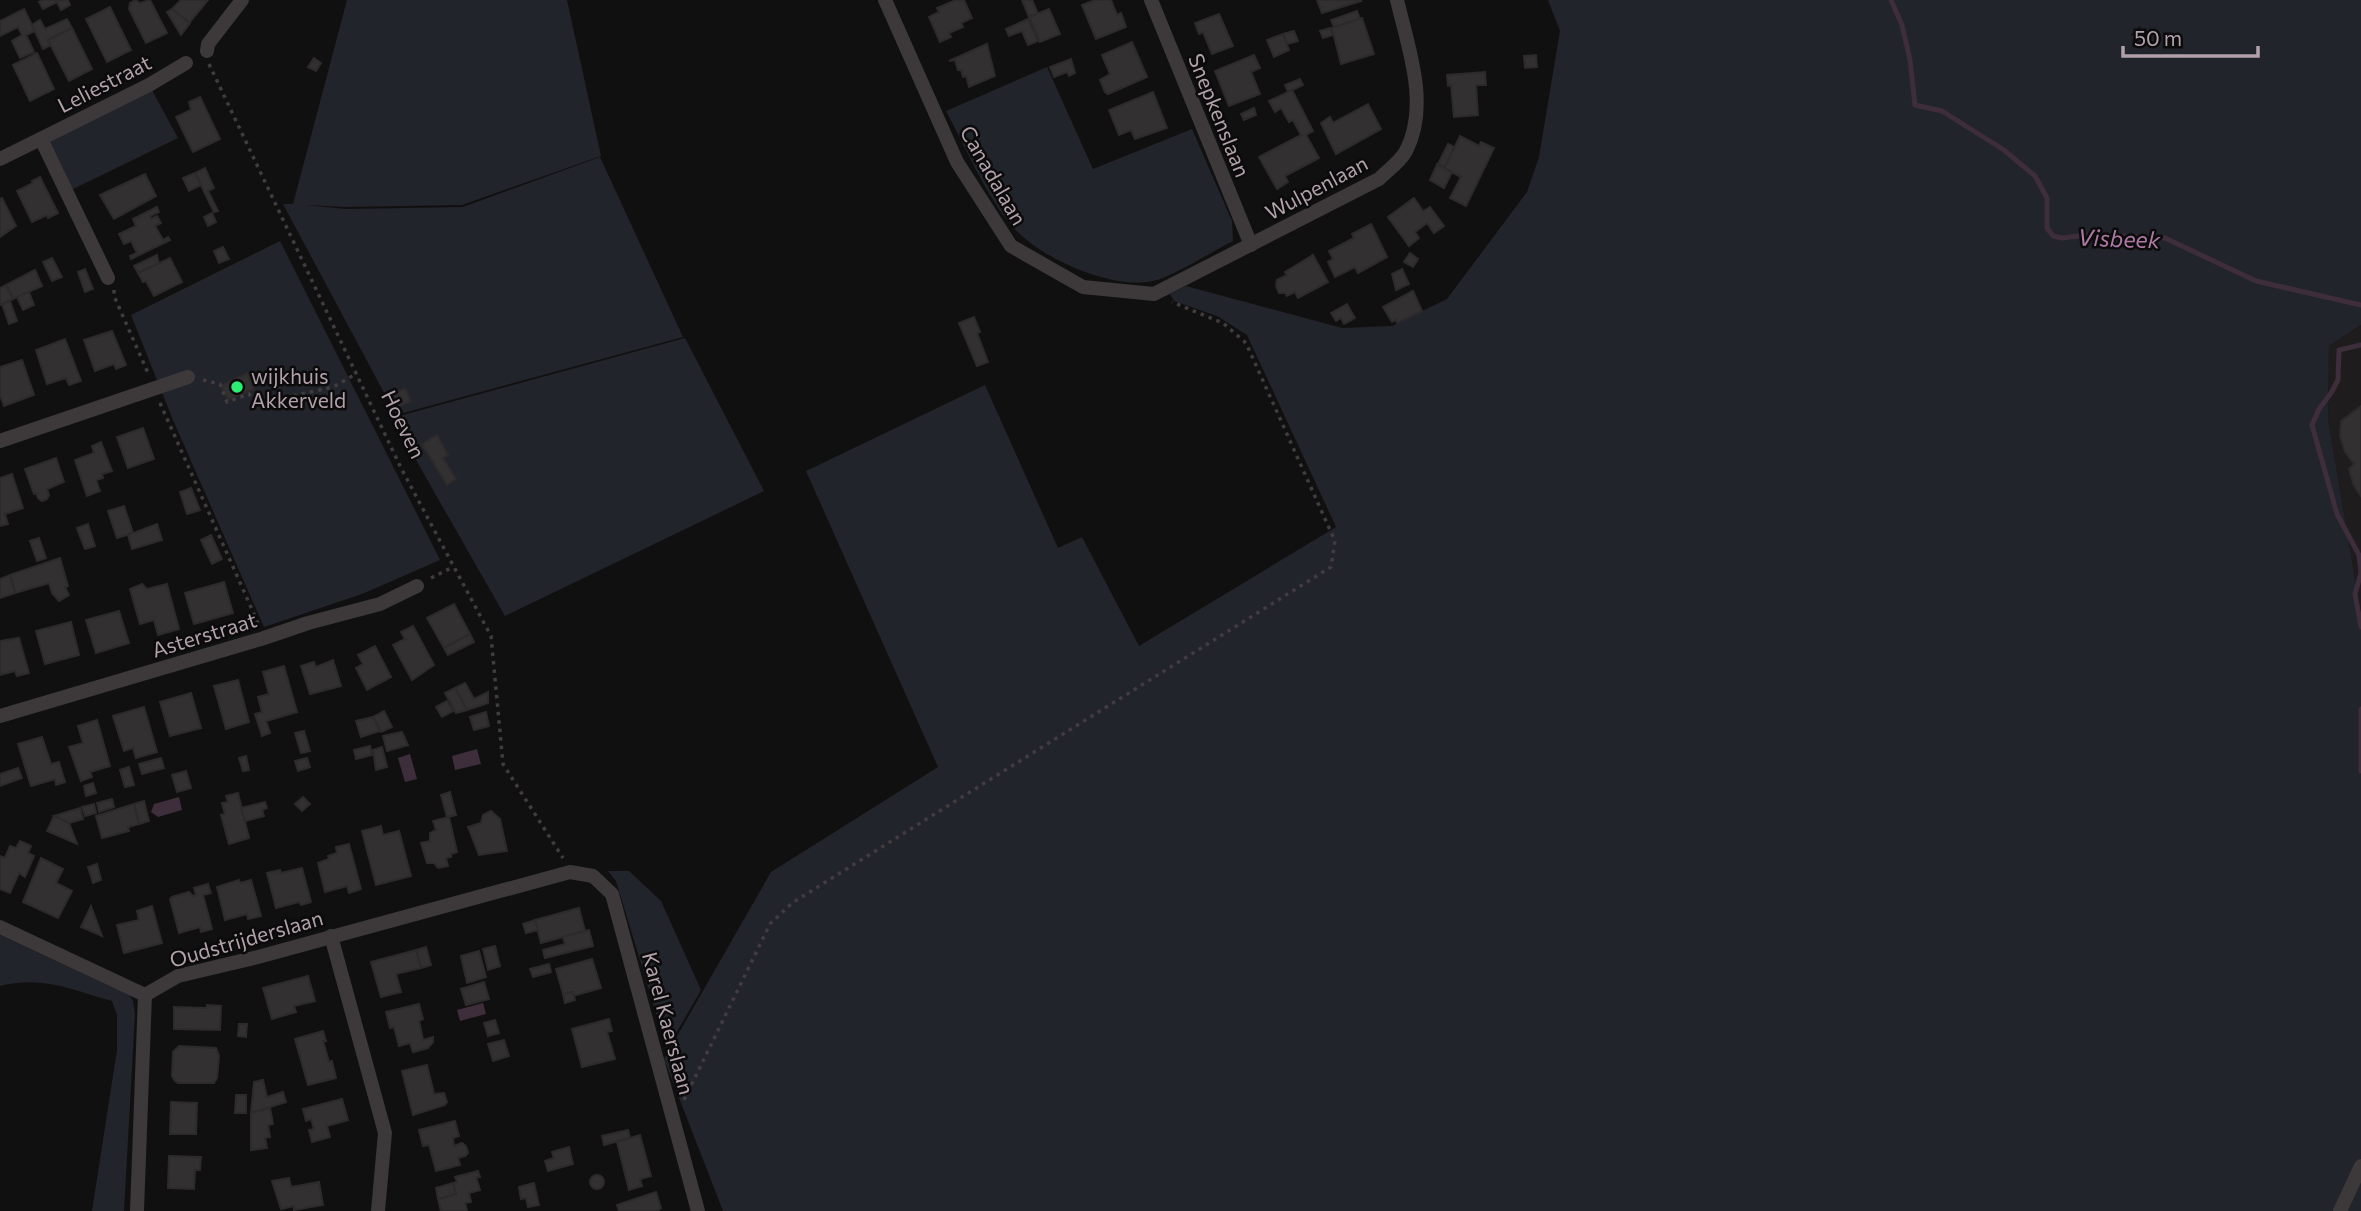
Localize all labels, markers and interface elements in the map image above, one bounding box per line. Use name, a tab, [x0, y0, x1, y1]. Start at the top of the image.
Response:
scale bar	[2123, 14, 2258, 58]
text: 50 m	[2134, 25, 2182, 50]
street label: Leliestraat	[53, 49, 155, 117]
street label: Snepkenslaan	[1184, 50, 1256, 180]
street label: Canadalaan	[955, 121, 1033, 229]
street label: Wulpenlaan	[1261, 150, 1371, 224]
water label: Visbeek	[2077, 223, 2161, 253]
place label: wijkhuis Akkerveld	[251, 363, 346, 412]
marker: wijkhuis Akkerveld	[229, 379, 245, 395]
street label: Hoeven	[377, 386, 431, 462]
street label: Asterstraat	[149, 606, 259, 662]
street label: Oudstrijderslaan	[166, 904, 326, 972]
street label: Karel Kaerslaan	[638, 949, 700, 1097]

